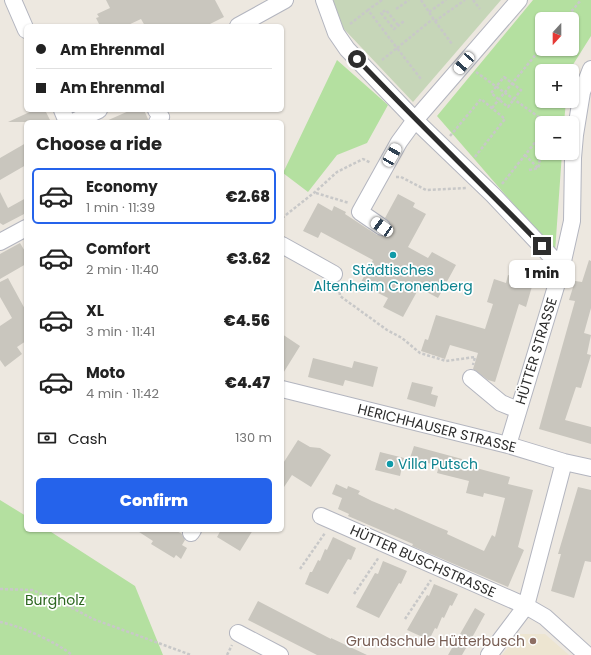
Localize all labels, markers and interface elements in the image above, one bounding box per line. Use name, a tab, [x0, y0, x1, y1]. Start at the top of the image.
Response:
north arrow	[535, 12, 579, 56]
map controls	[535, 12, 579, 160]
text: Am Ehrenmal	[60, 39, 165, 60]
route start	[348, 50, 366, 68]
car	[452, 50, 476, 76]
button: +	[535, 64, 579, 108]
text: Am Ehrenmal	[60, 77, 165, 98]
button: −	[535, 116, 579, 160]
text: Choose a ride	[36, 131, 162, 156]
car	[381, 142, 403, 168]
text: Economy	[86, 176, 158, 197]
icon: car	[38, 178, 74, 214]
text: €2.68	[226, 186, 270, 207]
text: 1 min · 11:39	[86, 198, 155, 217]
car	[369, 215, 395, 239]
route end	[533, 237, 551, 255]
text: Comfort	[86, 238, 150, 259]
icon: car	[38, 240, 74, 276]
text: €3.62	[226, 248, 270, 269]
marker: Städtisches Altenheim Cronenberg	[388, 250, 398, 260]
text: 2 min · 11:40	[86, 260, 159, 279]
place label: Städtisches Altenheim Cronenberg	[313, 260, 473, 296]
callout: 1 min	[509, 260, 575, 288]
text: 1 min	[525, 264, 559, 283]
street label: HÜTTER STRASSE	[510, 295, 562, 407]
text: XL	[86, 300, 104, 321]
icon: car	[38, 302, 74, 338]
text: €4.56	[224, 310, 270, 331]
text: 3 min · 11:41	[86, 322, 155, 341]
text: Moto	[86, 362, 125, 383]
icon: car	[38, 364, 74, 400]
text: €4.47	[225, 372, 270, 393]
text: 4 min · 11:42	[86, 384, 159, 403]
street label: HERICHHAUSER STRASSE	[356, 399, 518, 457]
icon: cash	[36, 427, 58, 449]
text: Cash	[68, 428, 107, 449]
text: 130 m	[235, 428, 272, 447]
place label: Villa Putsch	[398, 454, 478, 474]
marker: Villa Putsch	[385, 459, 395, 469]
button: Confirm	[36, 478, 272, 524]
street label: HÜTTER BUSCHSTRASSE	[347, 520, 499, 602]
park label: Burgholz	[25, 590, 85, 610]
place label: Grundschule Hütterbusch	[346, 631, 525, 651]
marker: Grundschule Hütterbusch	[528, 636, 538, 646]

